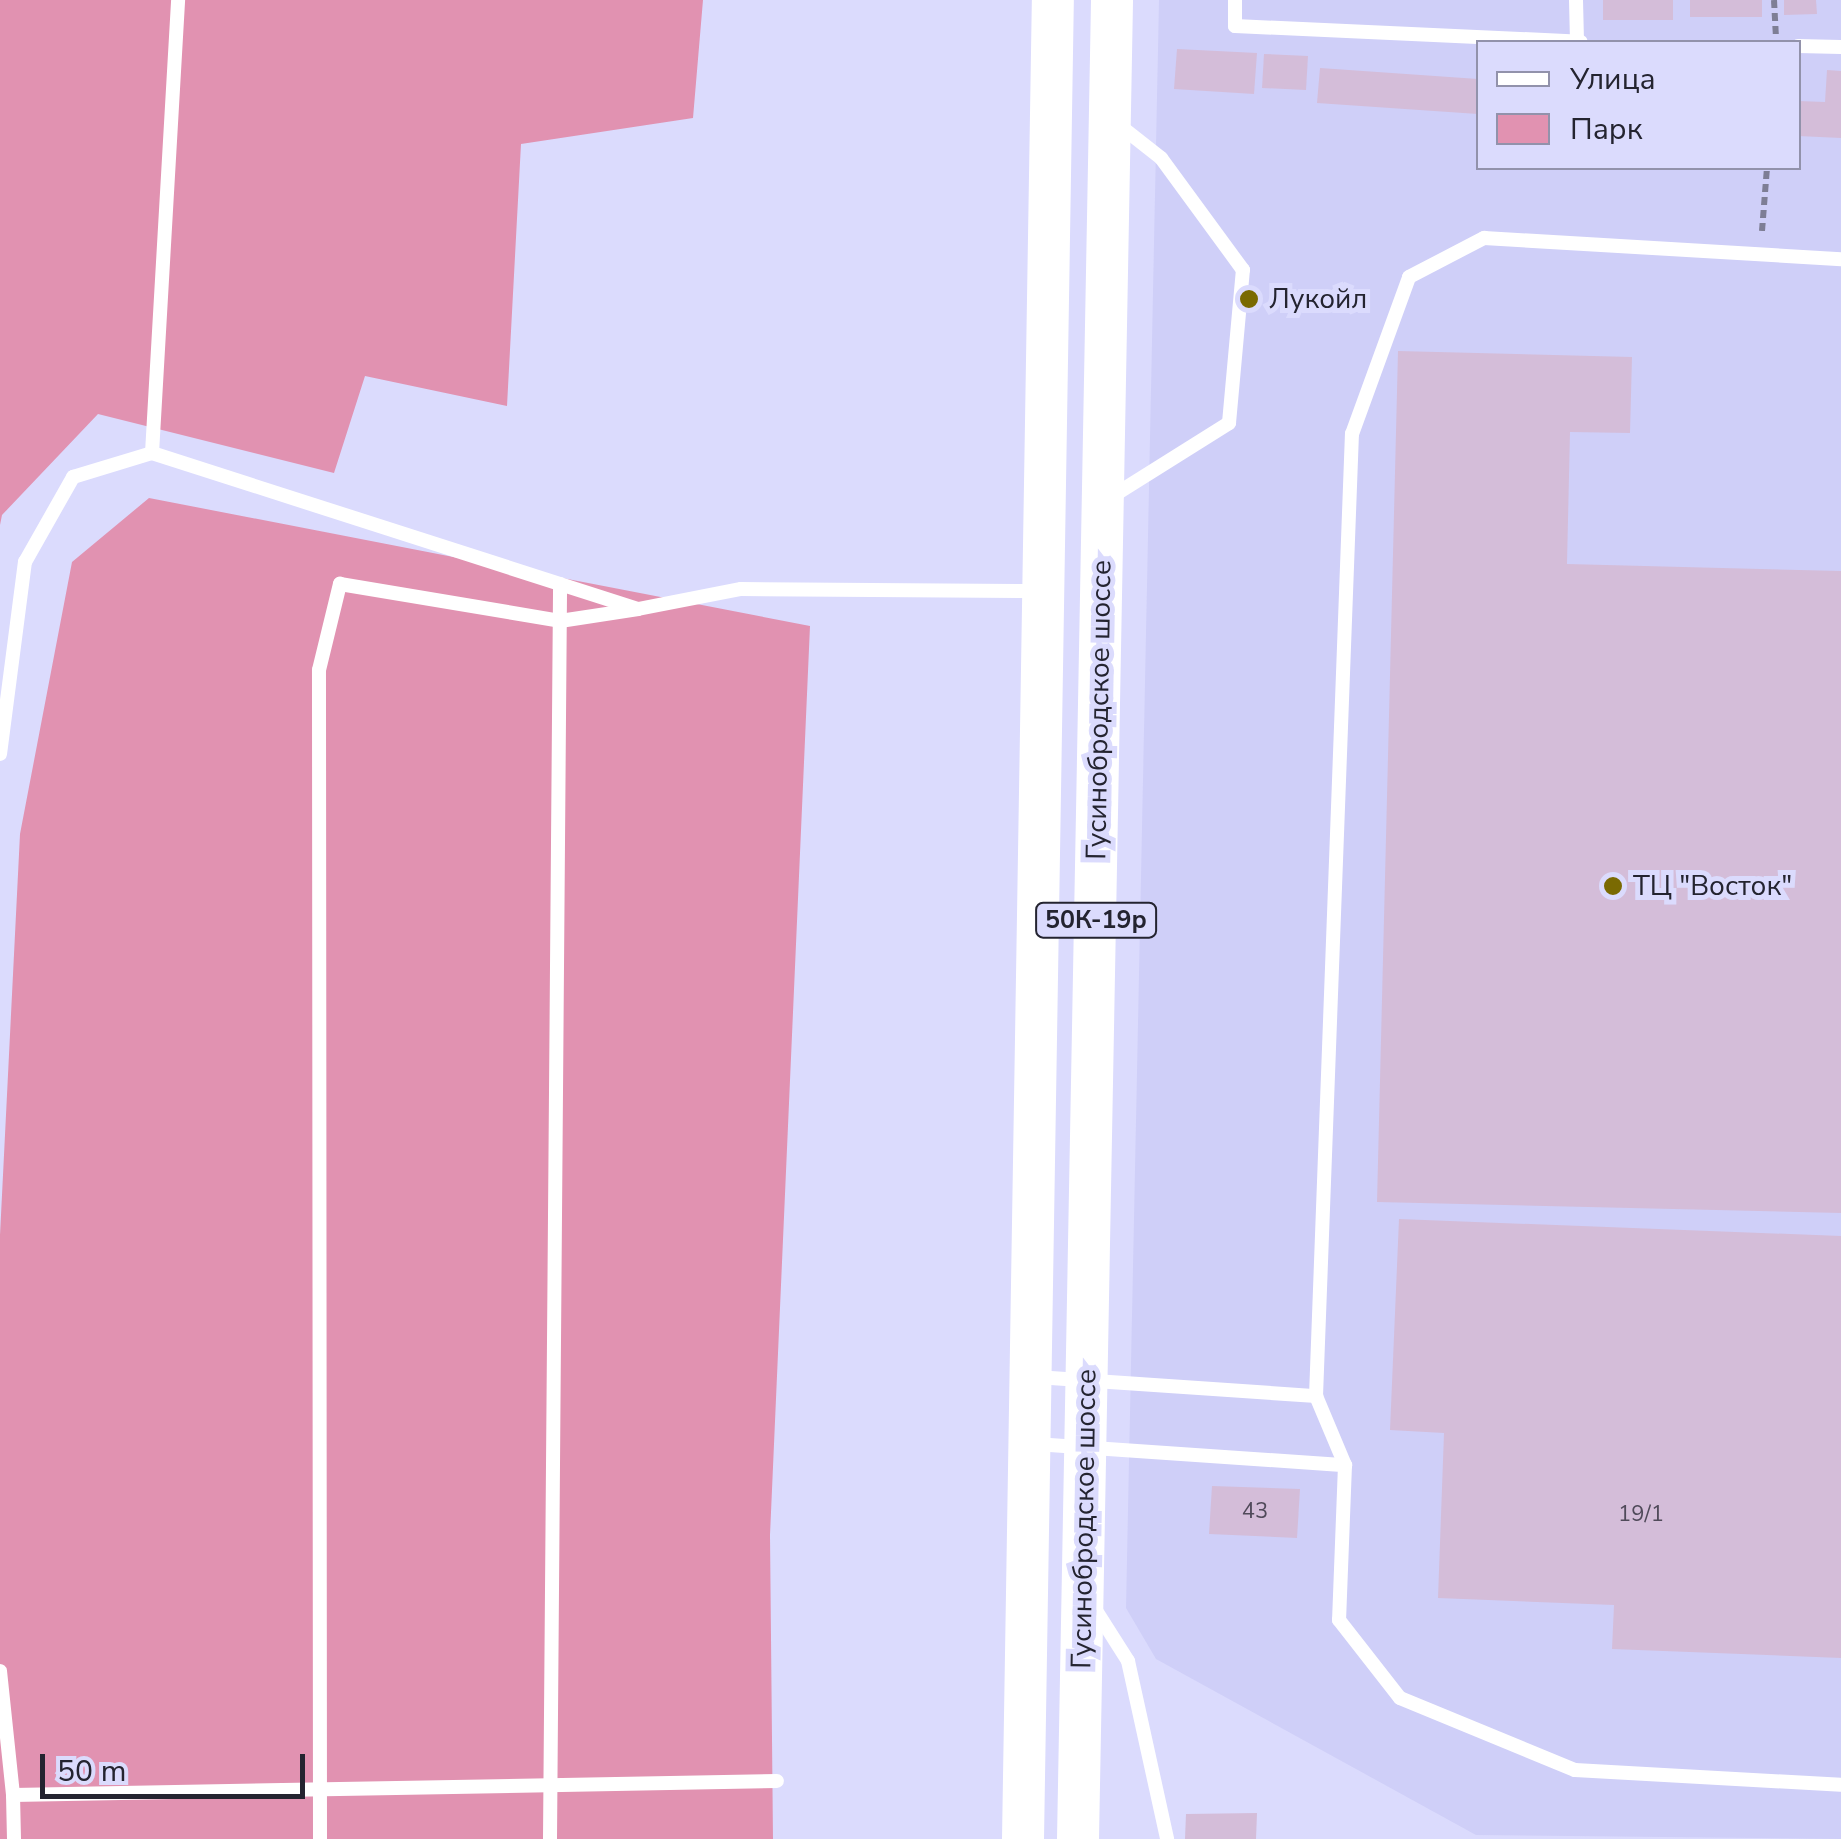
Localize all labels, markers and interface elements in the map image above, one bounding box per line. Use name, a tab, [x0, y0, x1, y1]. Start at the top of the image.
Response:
legend	[1476, 40, 1801, 170]
text: Улица	[1570, 59, 1656, 100]
text: Парк	[1570, 109, 1642, 150]
place label: Лукойл	[1269, 282, 1367, 316]
marker: Лукойл	[1238, 288, 1260, 310]
street label: Гусинобродское шоссе	[1080, 560, 1118, 860]
place label: ТЦ "Восток"	[1633, 869, 1792, 903]
marker: ТЦ "Восток"	[1602, 875, 1624, 897]
road number: 50К-19р	[1034, 900, 1158, 940]
street label: Гусинобродское шоссе	[1065, 1369, 1103, 1669]
house number: 43	[1242, 1499, 1268, 1525]
house number: 19/1	[1618, 1502, 1664, 1528]
scale bar	[45, 1734, 310, 1796]
text: 50 m	[57, 1751, 126, 1792]

